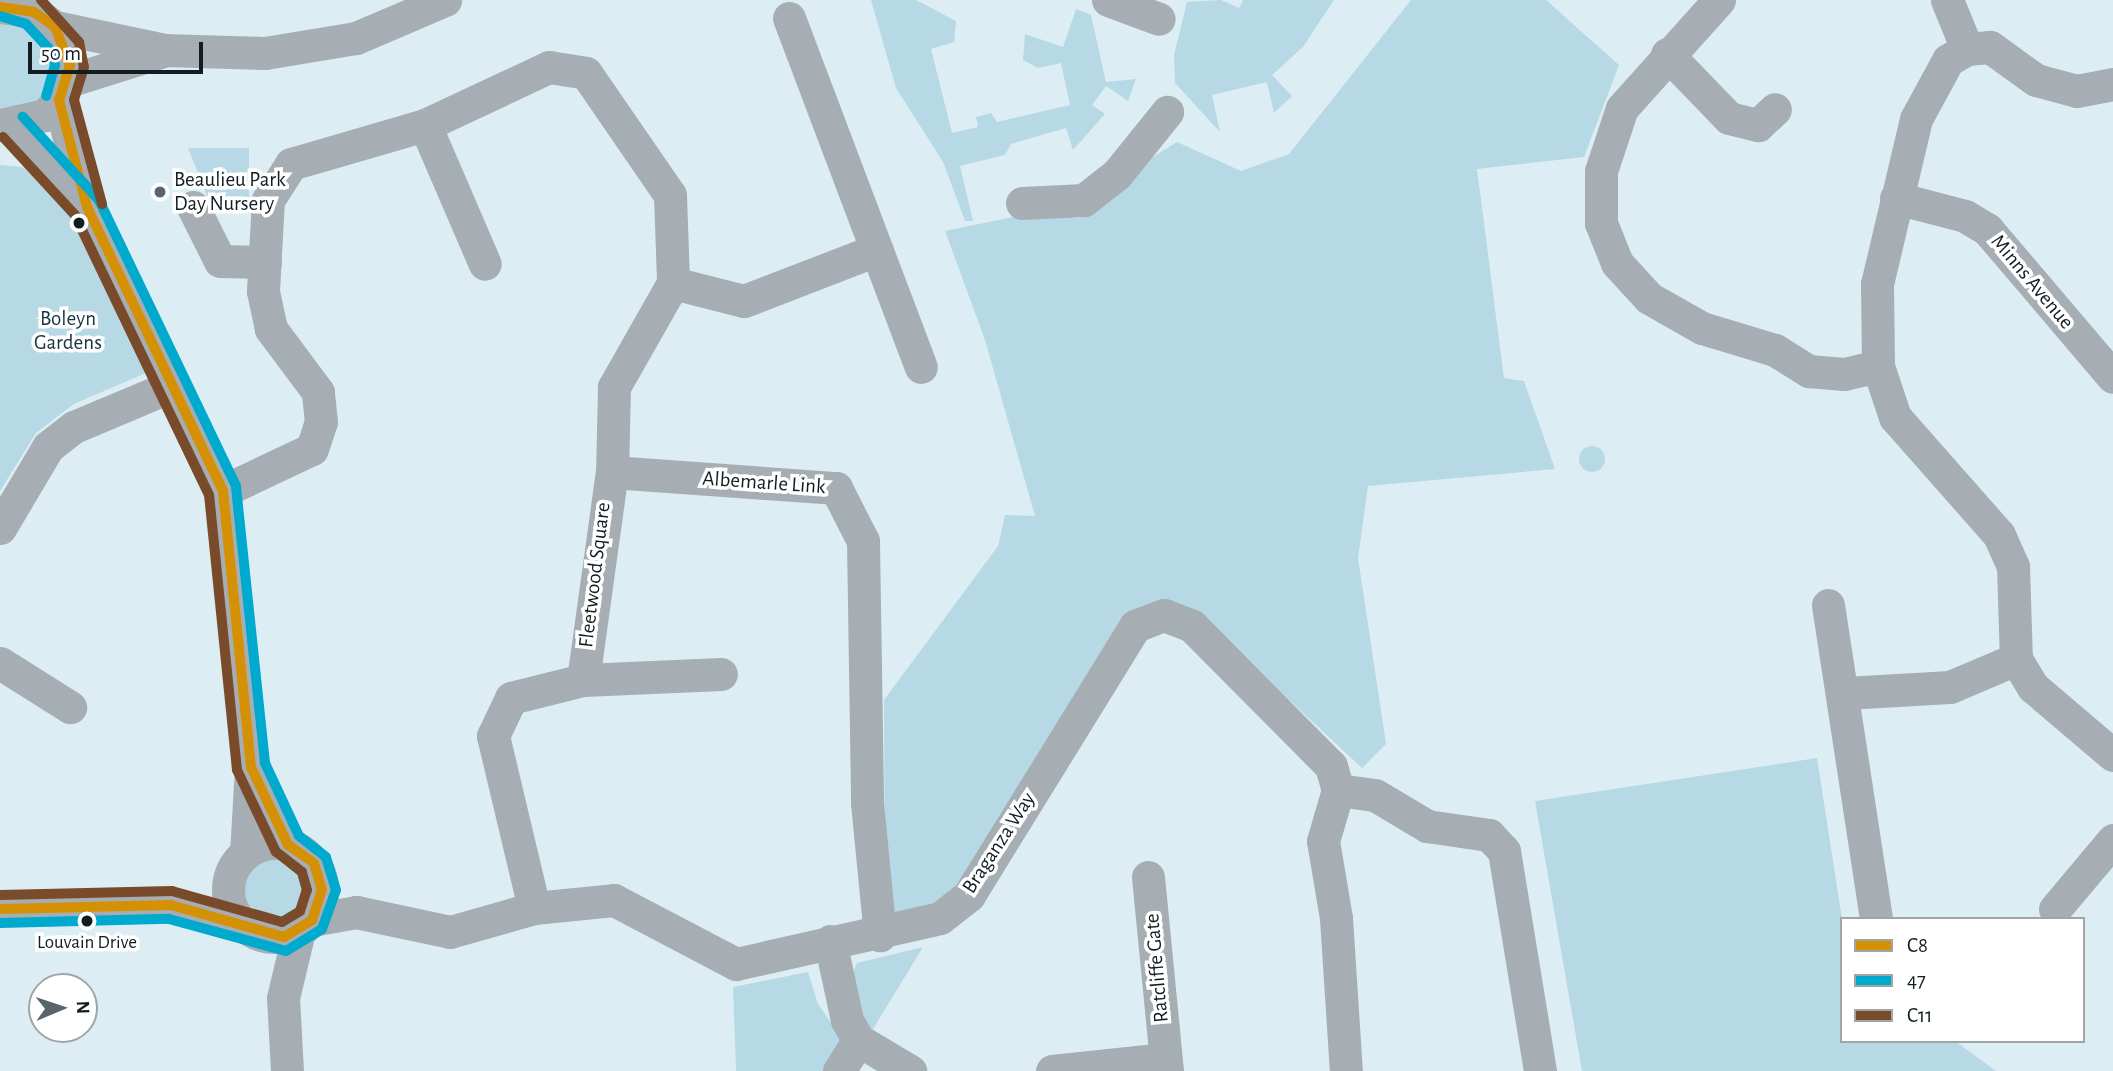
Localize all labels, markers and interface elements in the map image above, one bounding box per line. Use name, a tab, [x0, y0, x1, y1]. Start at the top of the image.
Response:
scale bar	[32, 28, 206, 72]
text: 50 m	[41, 43, 81, 64]
place label: Beaulieu Park Day Nursery	[174, 167, 286, 217]
marker: Beaulieu Park Day Nursery	[152, 184, 168, 200]
unlabelled marker	[72, 216, 86, 230]
street label: Minns Avenue	[1985, 230, 2079, 334]
park label: Boleyn Gardens	[34, 306, 102, 356]
street label: Albemarle Link	[702, 466, 826, 500]
street label: Fleetwood Square	[574, 501, 616, 649]
street label: Braganza Way	[957, 788, 1041, 898]
street label: Ratcliffe Gate	[1140, 912, 1174, 1024]
marker: Louvain Drive	[80, 914, 94, 928]
legend	[1840, 917, 2085, 1043]
place label: Louvain Drive	[37, 932, 137, 954]
text: C8	[1907, 935, 1928, 956]
text: 47	[1907, 970, 1926, 991]
north arrow	[28, 973, 98, 1043]
text: N	[73, 1000, 92, 1014]
text: C11	[1907, 1005, 1932, 1026]

